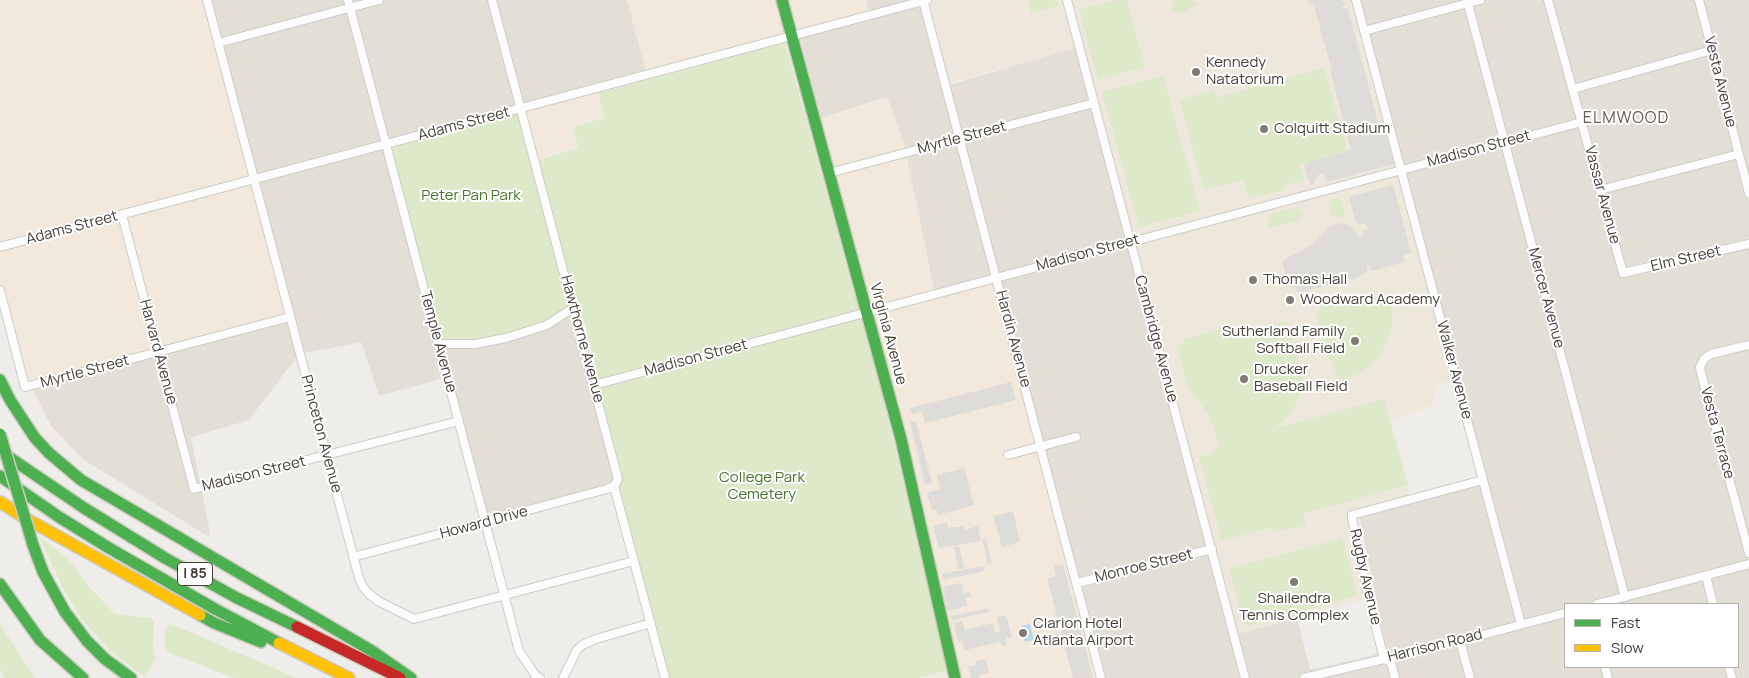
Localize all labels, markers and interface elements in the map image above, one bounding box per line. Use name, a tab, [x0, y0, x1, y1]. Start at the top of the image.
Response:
street label: Vesta Avenue	[1700, 34, 1740, 130]
place label: Kennedy Natatorium	[1206, 54, 1284, 89]
marker: Kennedy Natatorium	[1190, 66, 1202, 78]
street label: Adams Street	[416, 103, 512, 145]
district label: ELMWOOD	[1582, 109, 1670, 129]
street label: Myrtle Street	[916, 117, 1008, 159]
place label: Colquitt Stadium	[1274, 120, 1390, 138]
marker: Colquitt Stadium	[1258, 123, 1270, 135]
street label: Madison Street	[1425, 127, 1533, 171]
street label: Vassar Avenue	[1580, 144, 1624, 246]
park label: Peter Pan Park	[421, 187, 521, 205]
street label: Adams Street	[24, 207, 120, 249]
street label: Madison Street	[1034, 231, 1142, 275]
street label: Elm Street	[1649, 242, 1723, 276]
street label: Mercer Avenue	[1524, 246, 1568, 350]
place label: Thomas Hall	[1263, 271, 1347, 289]
street label: Hawthorne Avenue	[556, 273, 608, 405]
street label: Cambridge Avenue	[1130, 274, 1182, 404]
marker: Thomas Hall	[1247, 274, 1259, 286]
street label: Virginia Avenue	[866, 281, 910, 387]
street label: Temple Avenue	[416, 289, 460, 395]
street label: Hardin Avenue	[991, 289, 1035, 389]
place label: Woodward Academy	[1300, 291, 1440, 309]
marker: Woodward Academy	[1284, 294, 1296, 306]
street label: Harvard Avenue	[135, 298, 181, 406]
street label: Walker Avenue	[1432, 319, 1476, 421]
place label: Sutherland Family Softball Field	[1222, 323, 1345, 358]
marker: Sutherland Family Softball Field	[1349, 335, 1361, 347]
street label: Madison Street	[642, 336, 750, 380]
street label: Myrtle Street	[39, 351, 131, 393]
place label: Drucker Baseball Field	[1254, 361, 1348, 396]
street label: Princeton Avenue	[297, 373, 345, 495]
marker: Drucker Baseball Field	[1238, 373, 1250, 385]
street label: Vesta Terrace	[1696, 385, 1738, 481]
street label: Madison Street	[200, 452, 308, 496]
park label: College Park Cemetery	[719, 469, 805, 504]
street label: Howard Drive	[438, 503, 530, 543]
street label: Rugby Avenue	[1345, 527, 1385, 627]
street label: Monroe Street	[1093, 545, 1195, 587]
road number: I 85	[178, 562, 212, 586]
marker: Shailendra Tennis Complex	[1288, 576, 1300, 588]
place label: Shailendra Tennis Complex	[1239, 590, 1349, 625]
legend	[1564, 603, 1739, 668]
text: Fast	[1611, 612, 1640, 633]
place label: Clarion Hotel Atlanta Airport	[1033, 615, 1134, 650]
street label: Harrison Road	[1386, 626, 1484, 666]
marker: Clarion Hotel Atlanta Airport	[1017, 627, 1029, 639]
text: Slow	[1611, 637, 1644, 658]

